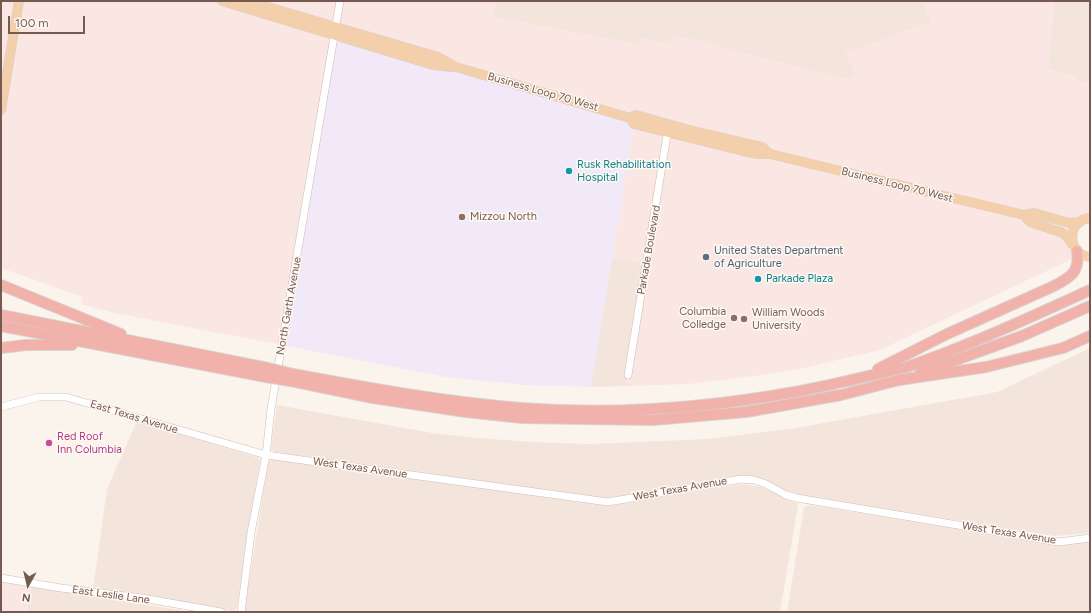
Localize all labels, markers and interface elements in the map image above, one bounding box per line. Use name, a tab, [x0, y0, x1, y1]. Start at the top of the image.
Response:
scale bar	[10, 8, 87, 34]
text: 100 m	[15, 16, 49, 30]
street label: Business Loop 70 West	[486, 70, 600, 114]
place label: Rusk Rehabilitation Hospital	[577, 158, 671, 184]
street label: Business Loop 70 West	[840, 165, 954, 205]
marker: Rusk Rehabilitation Hospital	[564, 166, 574, 176]
street label: Parkade Boulevard	[635, 204, 663, 296]
place label: Mizzou North	[470, 210, 537, 224]
marker: Mizzou North	[457, 212, 467, 222]
place label: United States Department of Agriculture	[714, 244, 843, 270]
marker: United States Department of Agriculture	[701, 252, 711, 262]
street label: North Garth Avenue	[274, 256, 304, 356]
place label: Parkade Plaza	[766, 272, 833, 286]
marker: Parkade Plaza	[753, 274, 763, 284]
place label: Columbia Colledge	[679, 305, 726, 331]
place label: William Woods University	[752, 306, 825, 332]
marker: Columbia Colledge	[729, 313, 739, 323]
marker: William Woods University	[739, 314, 749, 324]
street label: East Texas Avenue	[88, 397, 180, 437]
place label: Red Roof Inn Columbia	[57, 430, 122, 456]
marker: Red Roof Inn Columbia	[44, 438, 54, 448]
street label: West Texas Avenue	[312, 455, 408, 481]
street label: West Texas Avenue	[632, 474, 728, 504]
street label: West Texas Avenue	[961, 519, 1057, 547]
north arrow	[8, 565, 48, 605]
street label: East Leslie Lane	[71, 583, 151, 607]
text: N	[21, 590, 31, 604]

